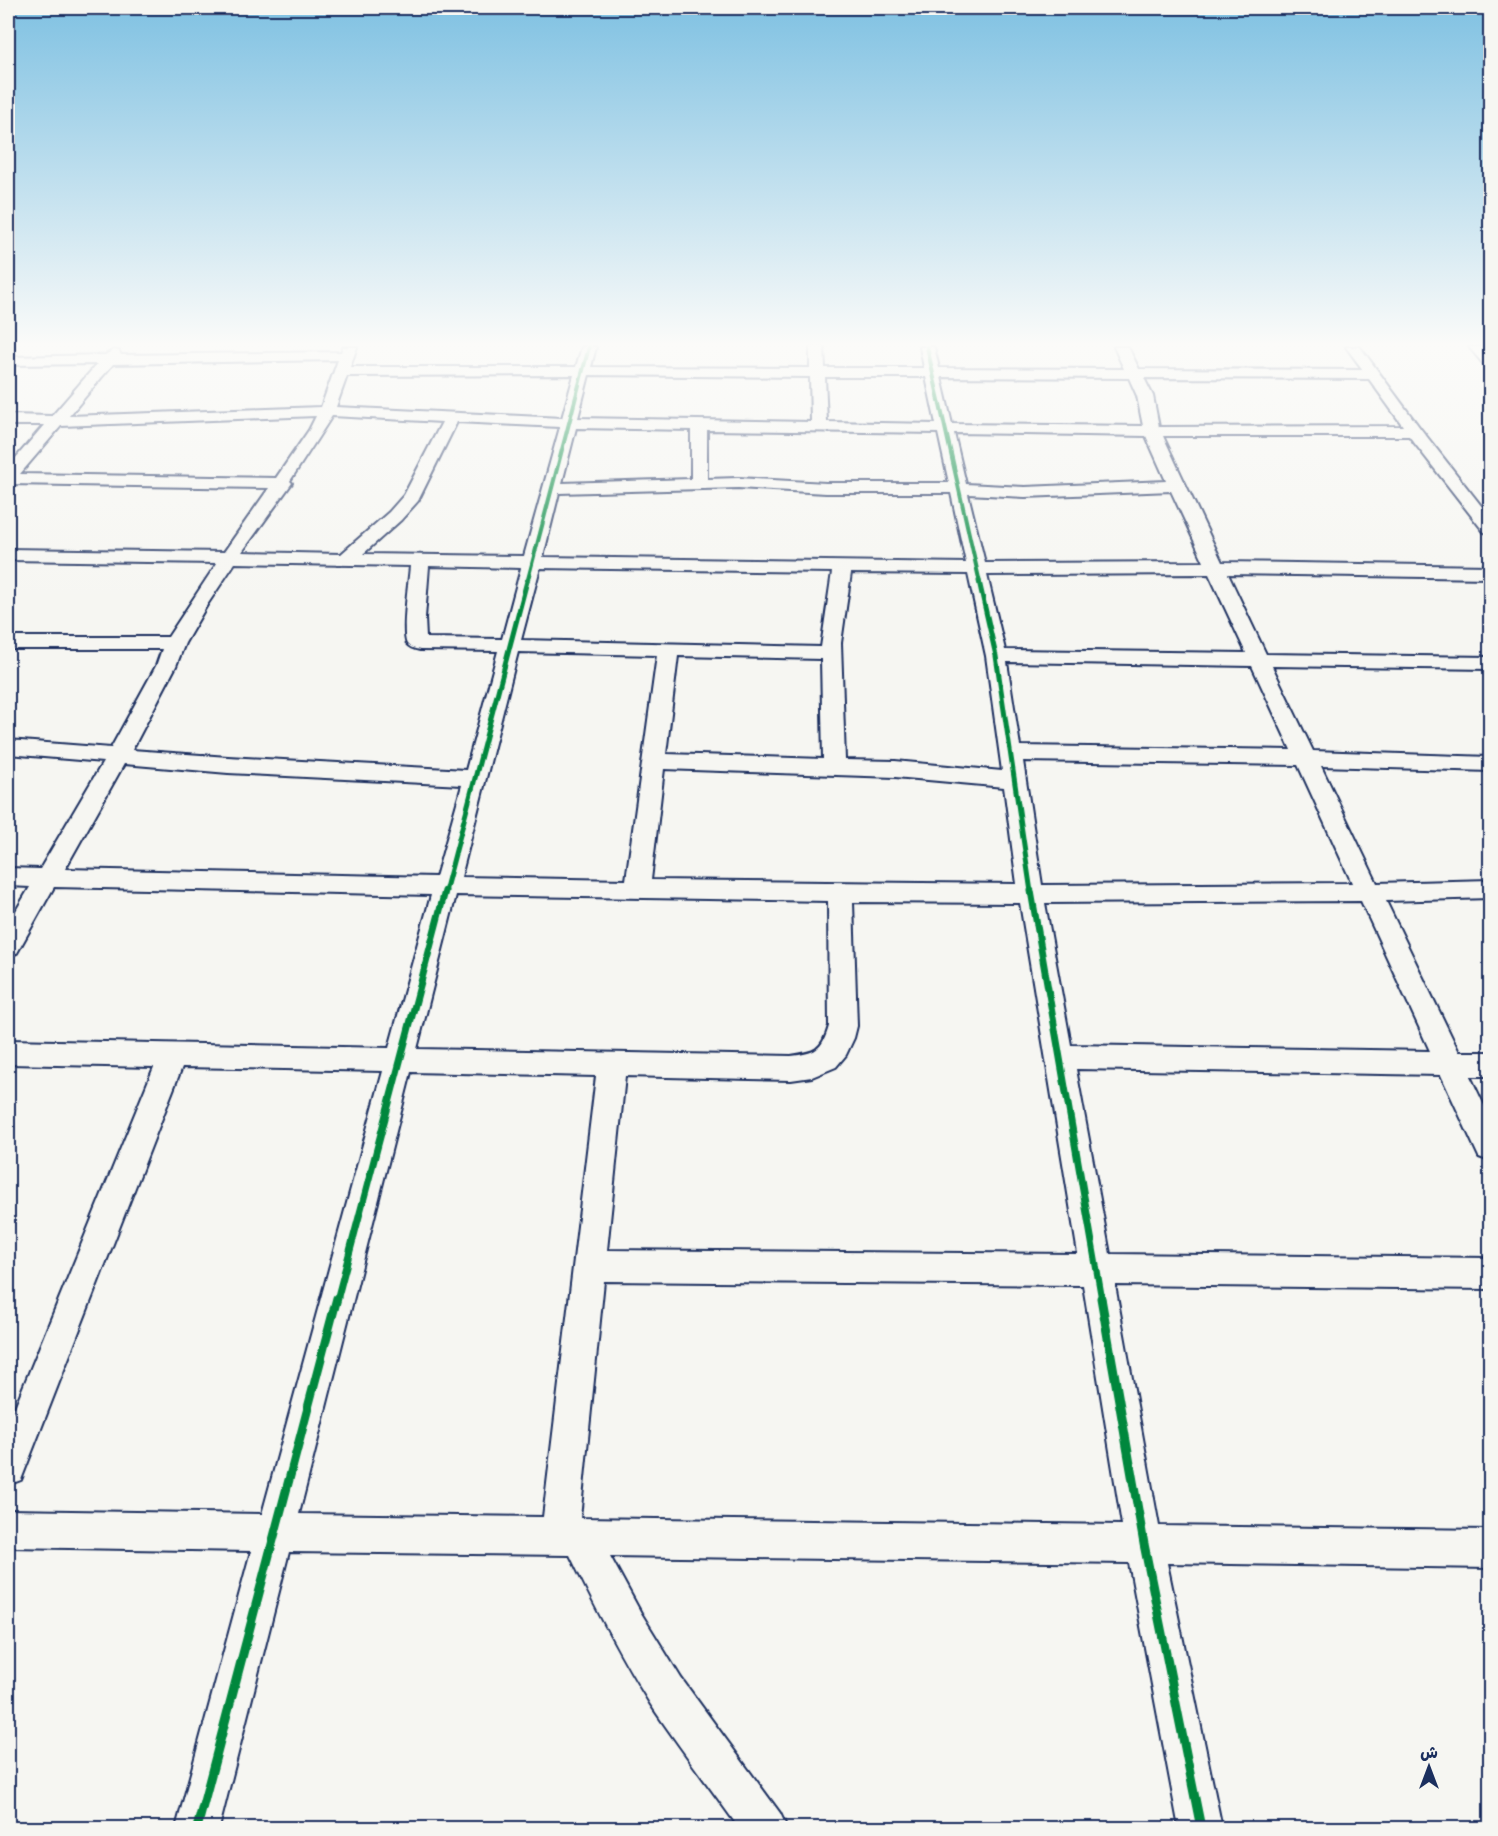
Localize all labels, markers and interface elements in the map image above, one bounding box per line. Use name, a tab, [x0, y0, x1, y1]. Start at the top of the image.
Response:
north arrow	[1399, 1737, 1459, 1797]
text: ش	[1420, 1741, 1438, 1763]

